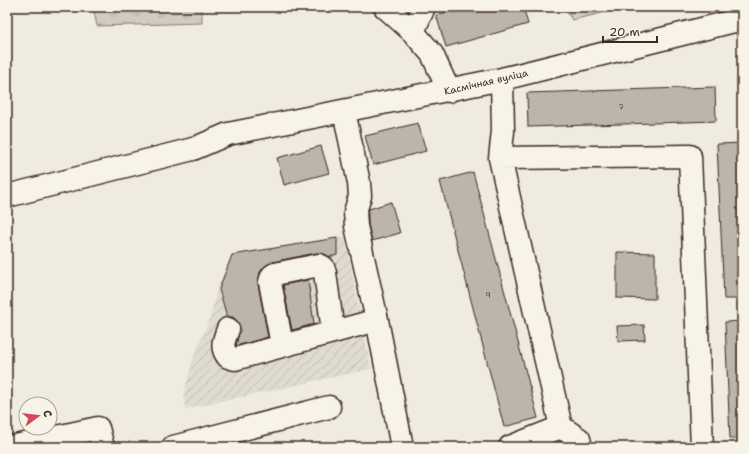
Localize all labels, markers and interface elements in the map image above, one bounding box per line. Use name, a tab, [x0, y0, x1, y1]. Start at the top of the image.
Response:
scale bar	[603, 18, 657, 44]
text: 20 m	[609, 24, 640, 40]
street label: Касмічная вуліца	[443, 66, 530, 98]
house number: 7	[618, 102, 624, 113]
house number: 9	[485, 290, 491, 301]
north arrow	[18, 396, 58, 436]
text: С	[39, 408, 55, 419]

